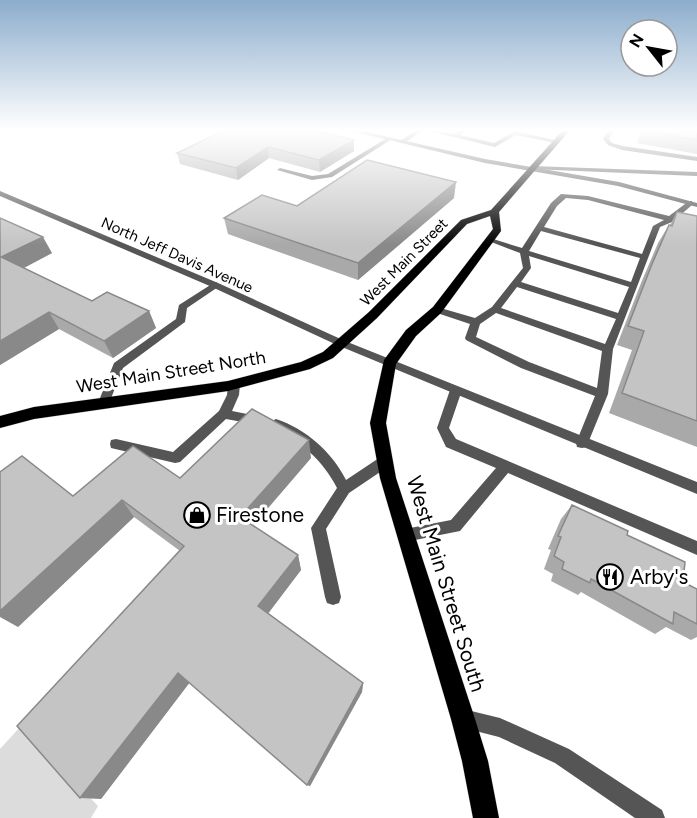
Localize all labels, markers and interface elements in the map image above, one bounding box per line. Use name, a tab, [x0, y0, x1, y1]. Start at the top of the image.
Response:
north arrow	[619, 18, 679, 78]
text: N	[625, 30, 648, 51]
street label: North Jeff Davis Avenue	[98, 213, 256, 297]
street label: West Main Street	[357, 214, 452, 309]
street label: West Main Street North	[75, 346, 267, 398]
street label: West Main Street South	[402, 473, 491, 695]
shop icon: Firestone	[182, 500, 212, 530]
place label: Firestone	[216, 502, 304, 527]
restaurant icon: Arby's	[595, 562, 625, 592]
place label: Arby's	[630, 564, 688, 589]

